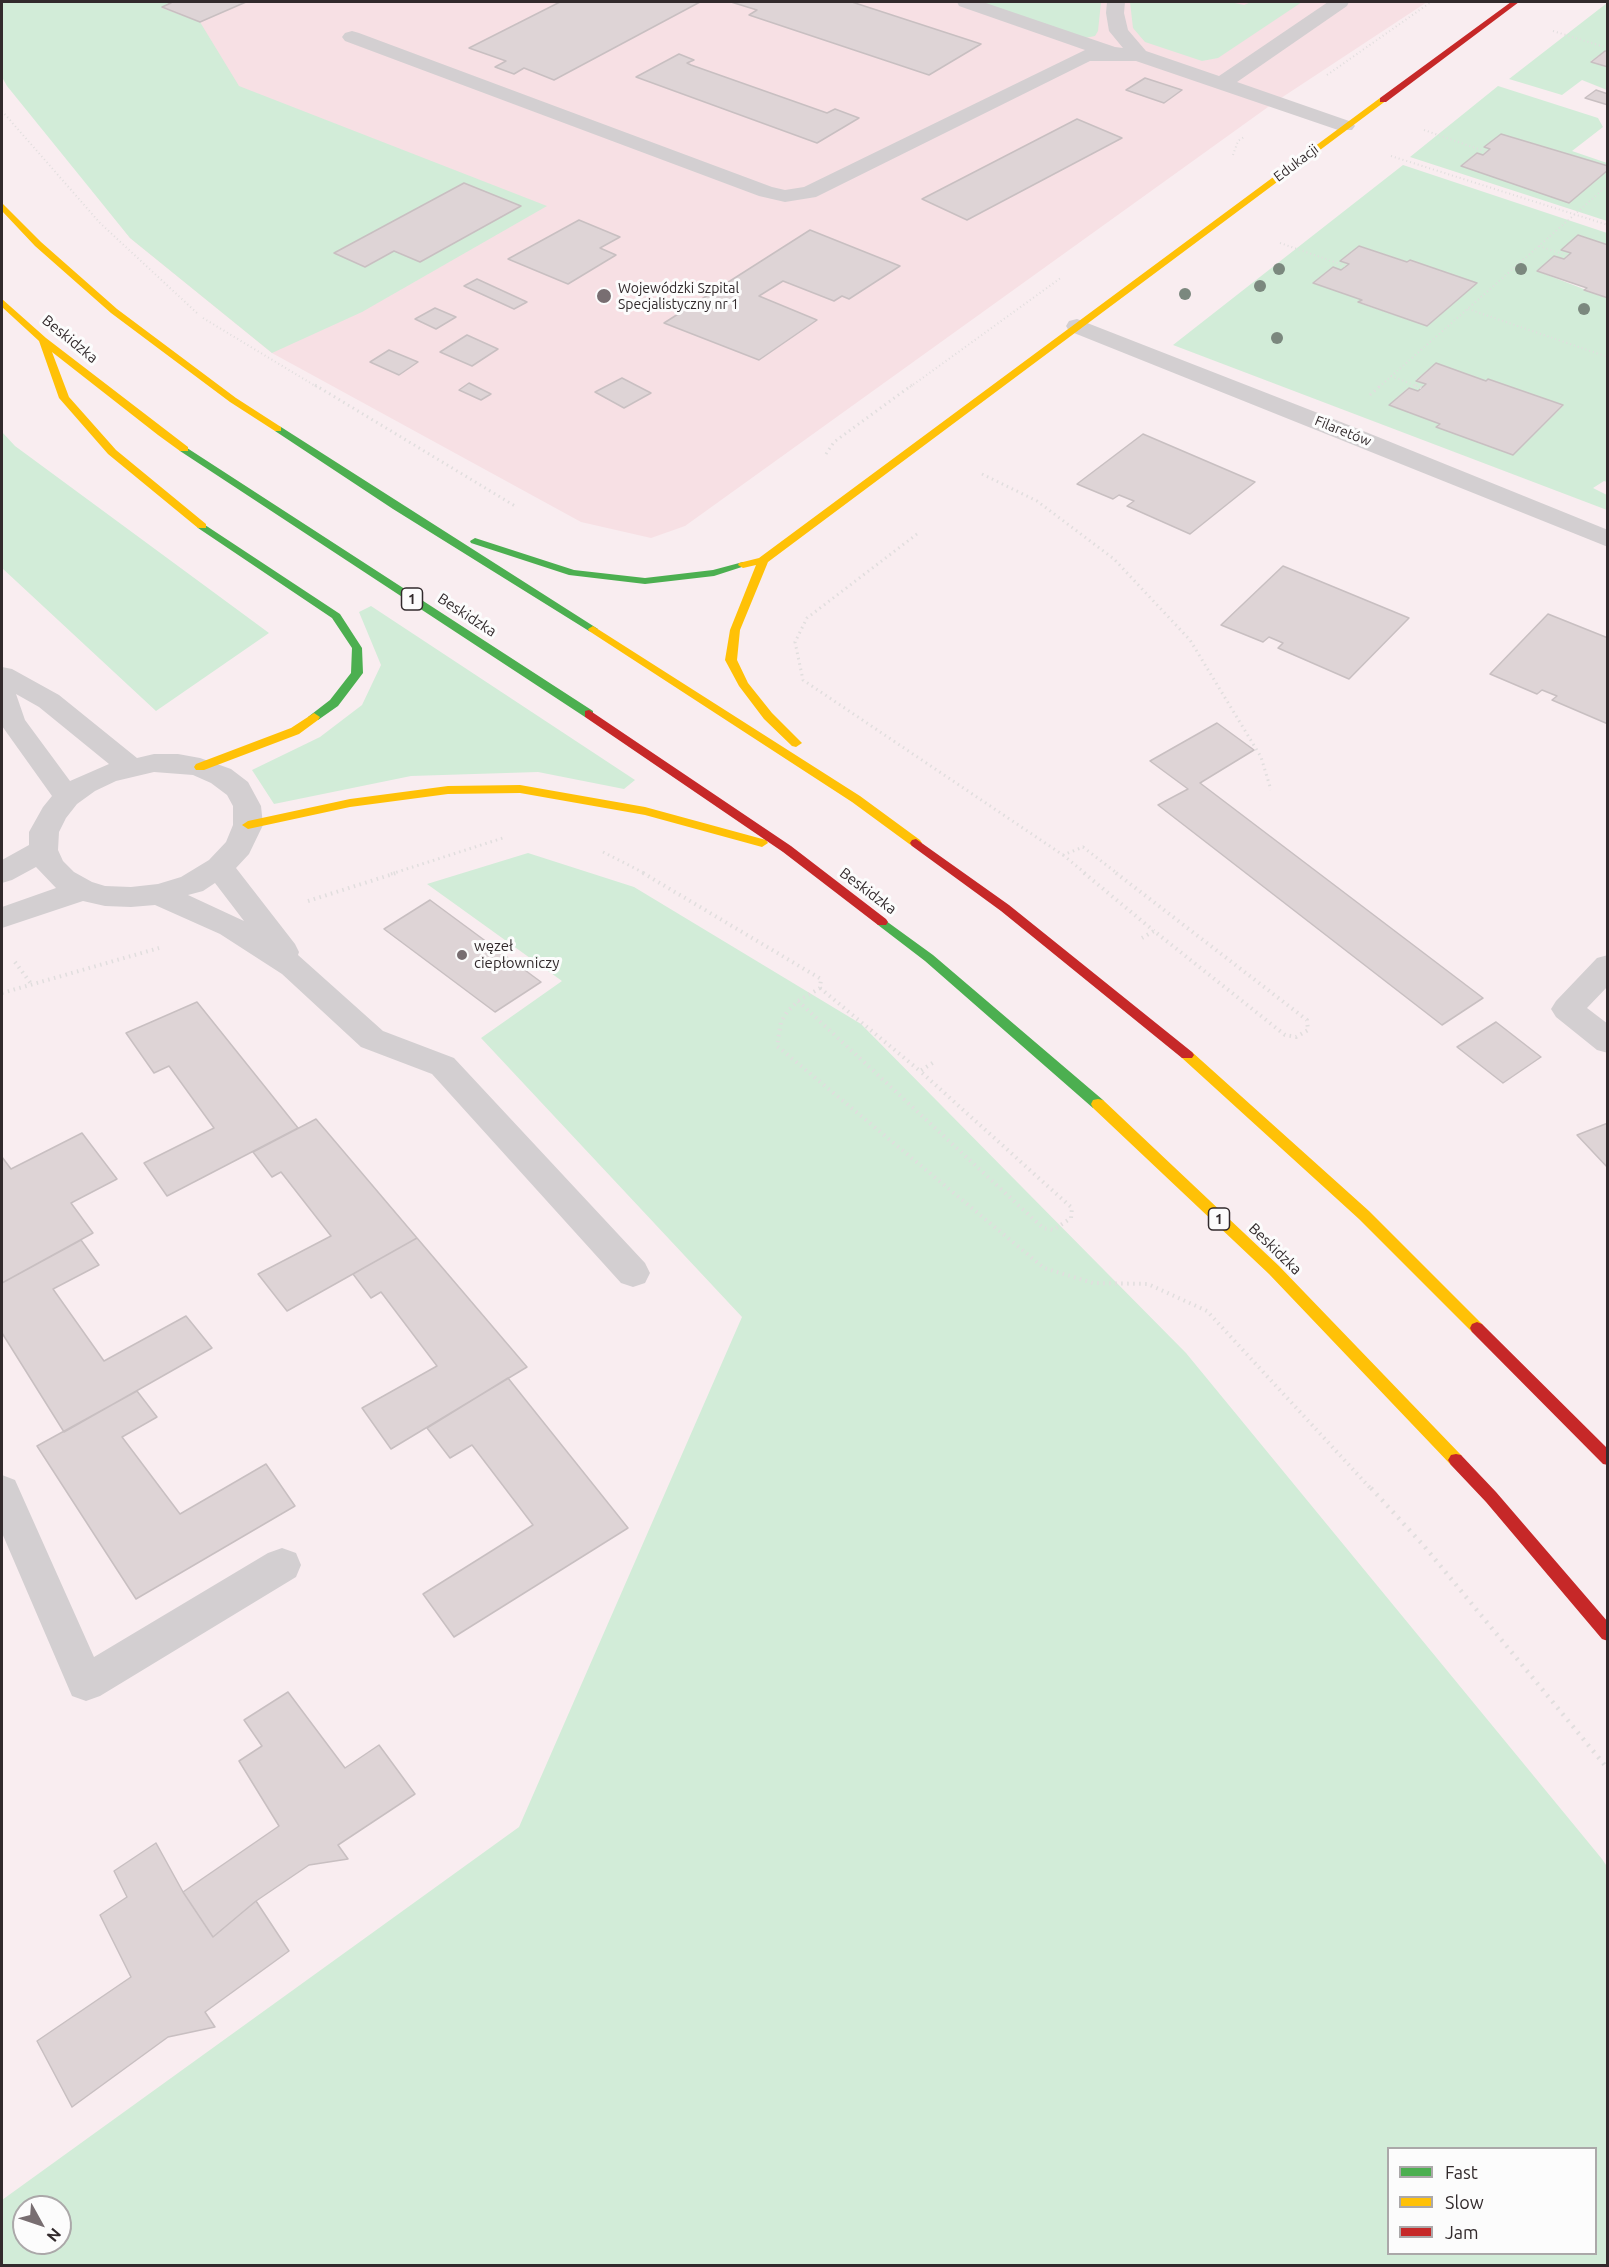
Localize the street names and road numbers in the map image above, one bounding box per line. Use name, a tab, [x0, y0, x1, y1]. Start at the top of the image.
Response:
street label: Edukacji	[1270, 141, 1322, 185]
street label: Beskidzka	[39, 311, 101, 367]
street label: Filaretów	[1312, 412, 1374, 450]
road number: 1	[402, 588, 422, 610]
street label: Beskidzka	[434, 589, 500, 641]
street label: Beskidzka	[836, 864, 900, 918]
road number: 1	[1208, 1208, 1230, 1230]
street label: Beskidzka	[1245, 1219, 1305, 1279]

